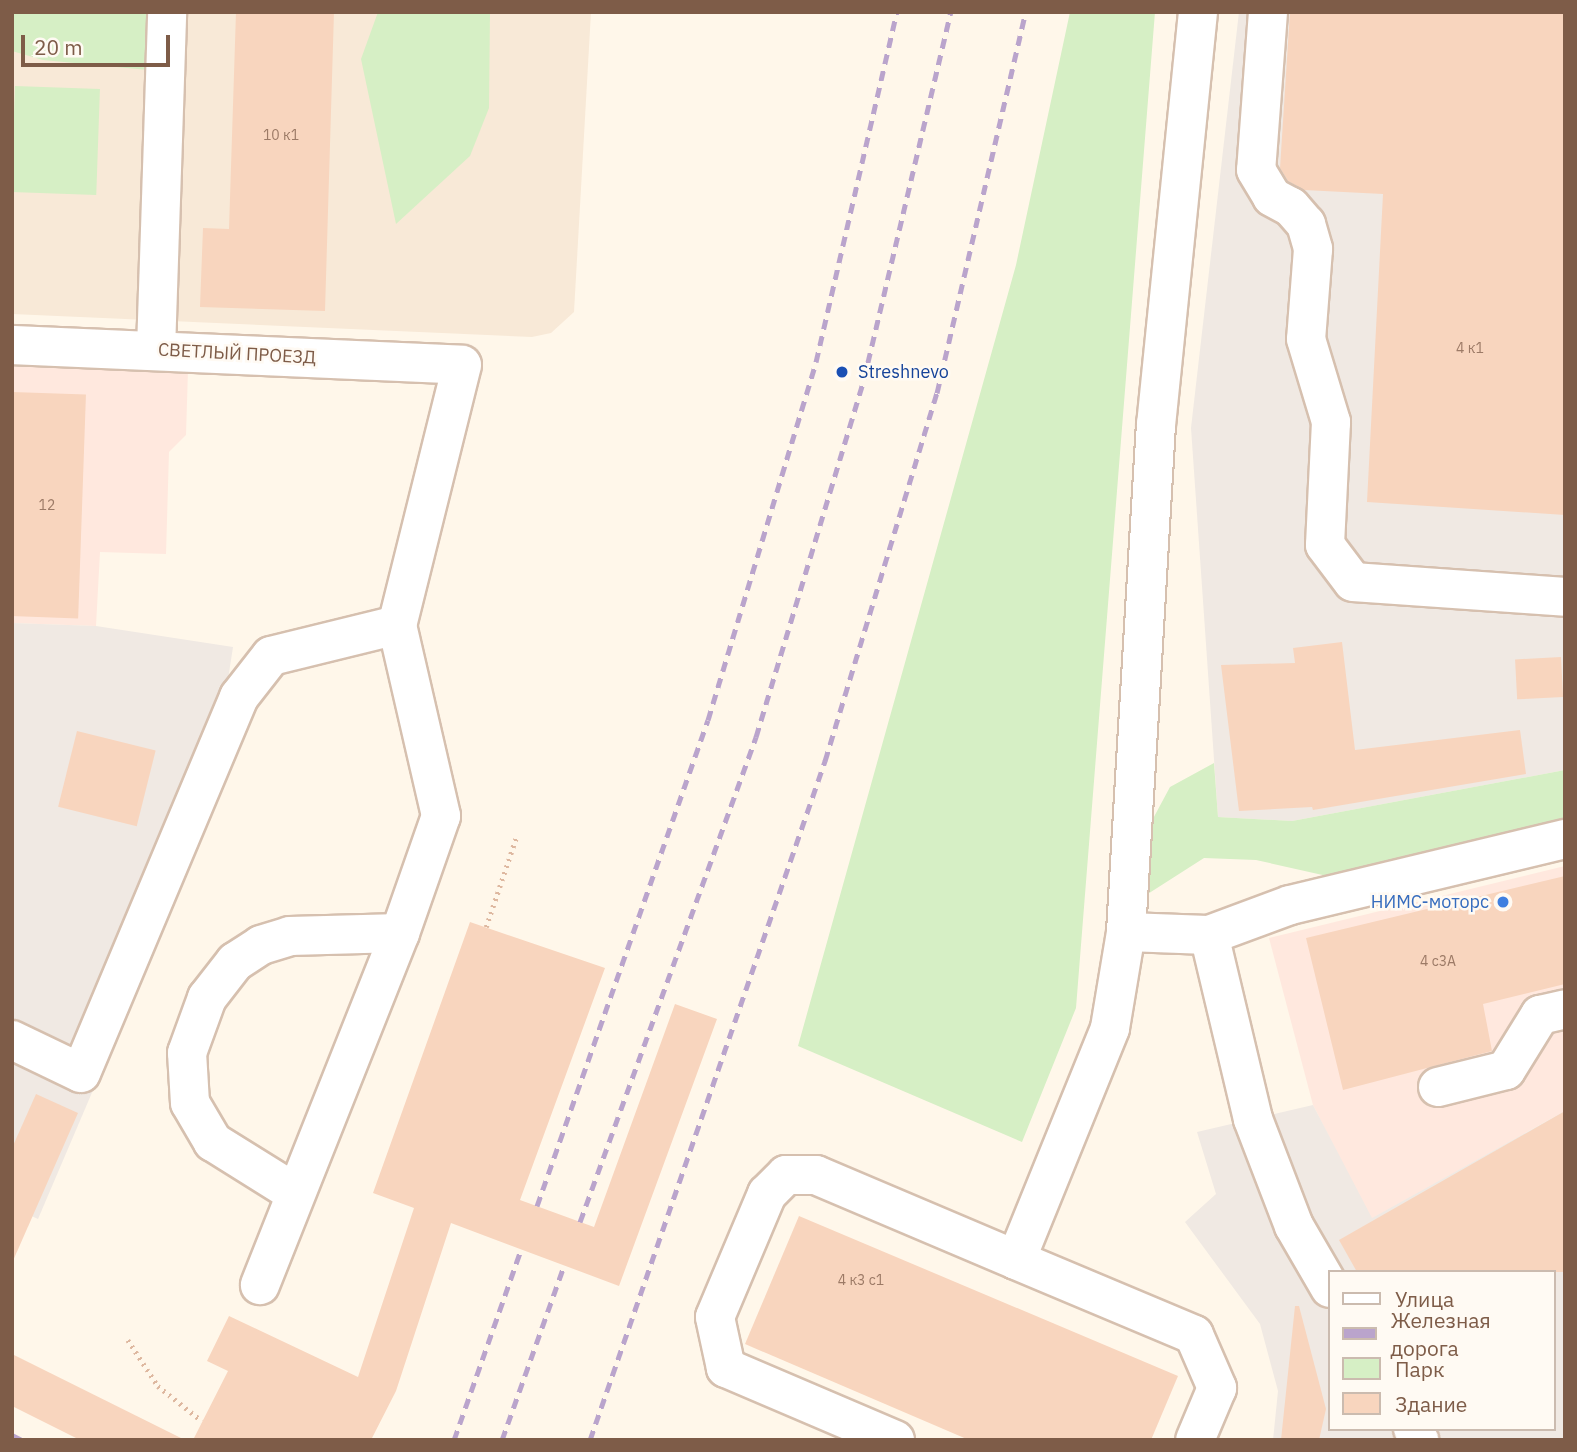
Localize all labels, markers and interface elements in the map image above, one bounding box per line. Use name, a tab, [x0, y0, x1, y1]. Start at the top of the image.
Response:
scale bar	[24, 21, 173, 65]
text: 20 m	[34, 33, 83, 61]
house number: 10 к1	[263, 127, 299, 143]
street label: СВЕТЛЫЙ ПРОЕЗД	[157, 339, 317, 369]
house number: 4 к1	[1456, 340, 1484, 356]
place label: Streshnevo	[858, 361, 949, 383]
marker: Streshnevo	[832, 362, 852, 382]
house number: 12	[39, 497, 55, 513]
place label: НИМС-моторс	[1371, 891, 1489, 913]
marker: НИМС-моторс	[1495, 894, 1511, 910]
house number: 4 с3А	[1420, 953, 1456, 969]
legend	[1328, 1270, 1556, 1431]
house number: 4 к3 с1	[838, 1272, 884, 1288]
text: Улица	[1395, 1285, 1454, 1313]
text: Железная дорога	[1391, 1306, 1491, 1362]
text: Парк	[1395, 1355, 1445, 1383]
text: Здание	[1395, 1390, 1467, 1418]

